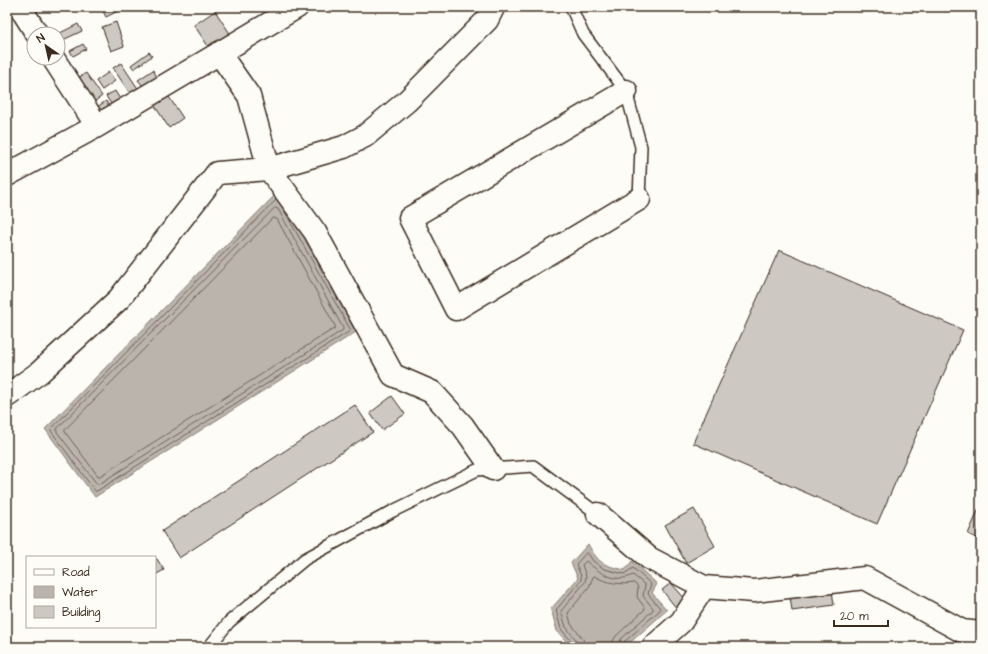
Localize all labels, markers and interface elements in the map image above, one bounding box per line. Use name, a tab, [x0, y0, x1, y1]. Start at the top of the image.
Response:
north arrow	[26, 26, 66, 66]
text: N	[34, 30, 48, 46]
legend	[26, 556, 156, 628]
text: Road	[62, 564, 90, 581]
text: Water	[62, 584, 98, 601]
scale bar	[834, 602, 888, 628]
text: Building	[62, 604, 100, 622]
text: 20 m	[840, 608, 869, 625]

